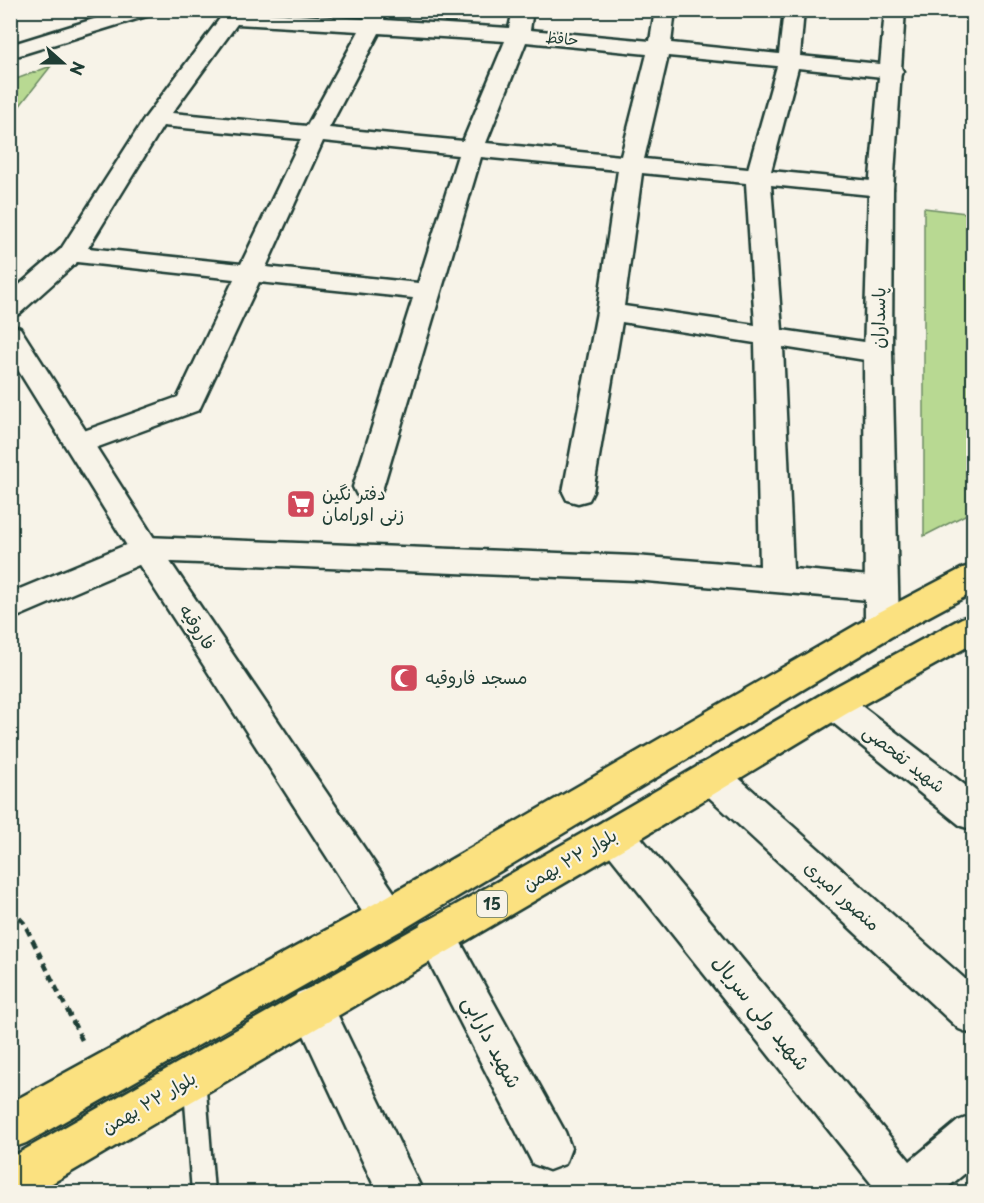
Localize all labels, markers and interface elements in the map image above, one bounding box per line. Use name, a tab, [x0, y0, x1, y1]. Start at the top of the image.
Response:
street label: حافظ	[545, 24, 580, 51]
north arrow	[33, 33, 93, 93]
text: N	[64, 59, 91, 79]
street label: پاسداران	[863, 287, 892, 349]
place label: دفتر نگین زنی اورامان	[322, 479, 404, 527]
supermarket icon: دفتر نگین زنی اورامان	[285, 488, 317, 520]
street label: فاروقیه	[173, 598, 223, 655]
mosque icon: مسجد فاروقیه	[388, 662, 420, 694]
place label: مسجد فاروقیه	[425, 663, 527, 690]
street label: شهید تفحصی	[858, 717, 952, 799]
street label: بلوار ۲۲ بهمن	[517, 821, 622, 897]
street label: منصور امیری	[799, 853, 887, 936]
road number: 15	[477, 891, 507, 917]
street label: شهید ولی سریال	[706, 947, 819, 1077]
street label: شهید دارابی	[456, 989, 532, 1093]
street label: بلوار ۲۲ بهمن	[96, 1064, 201, 1140]

